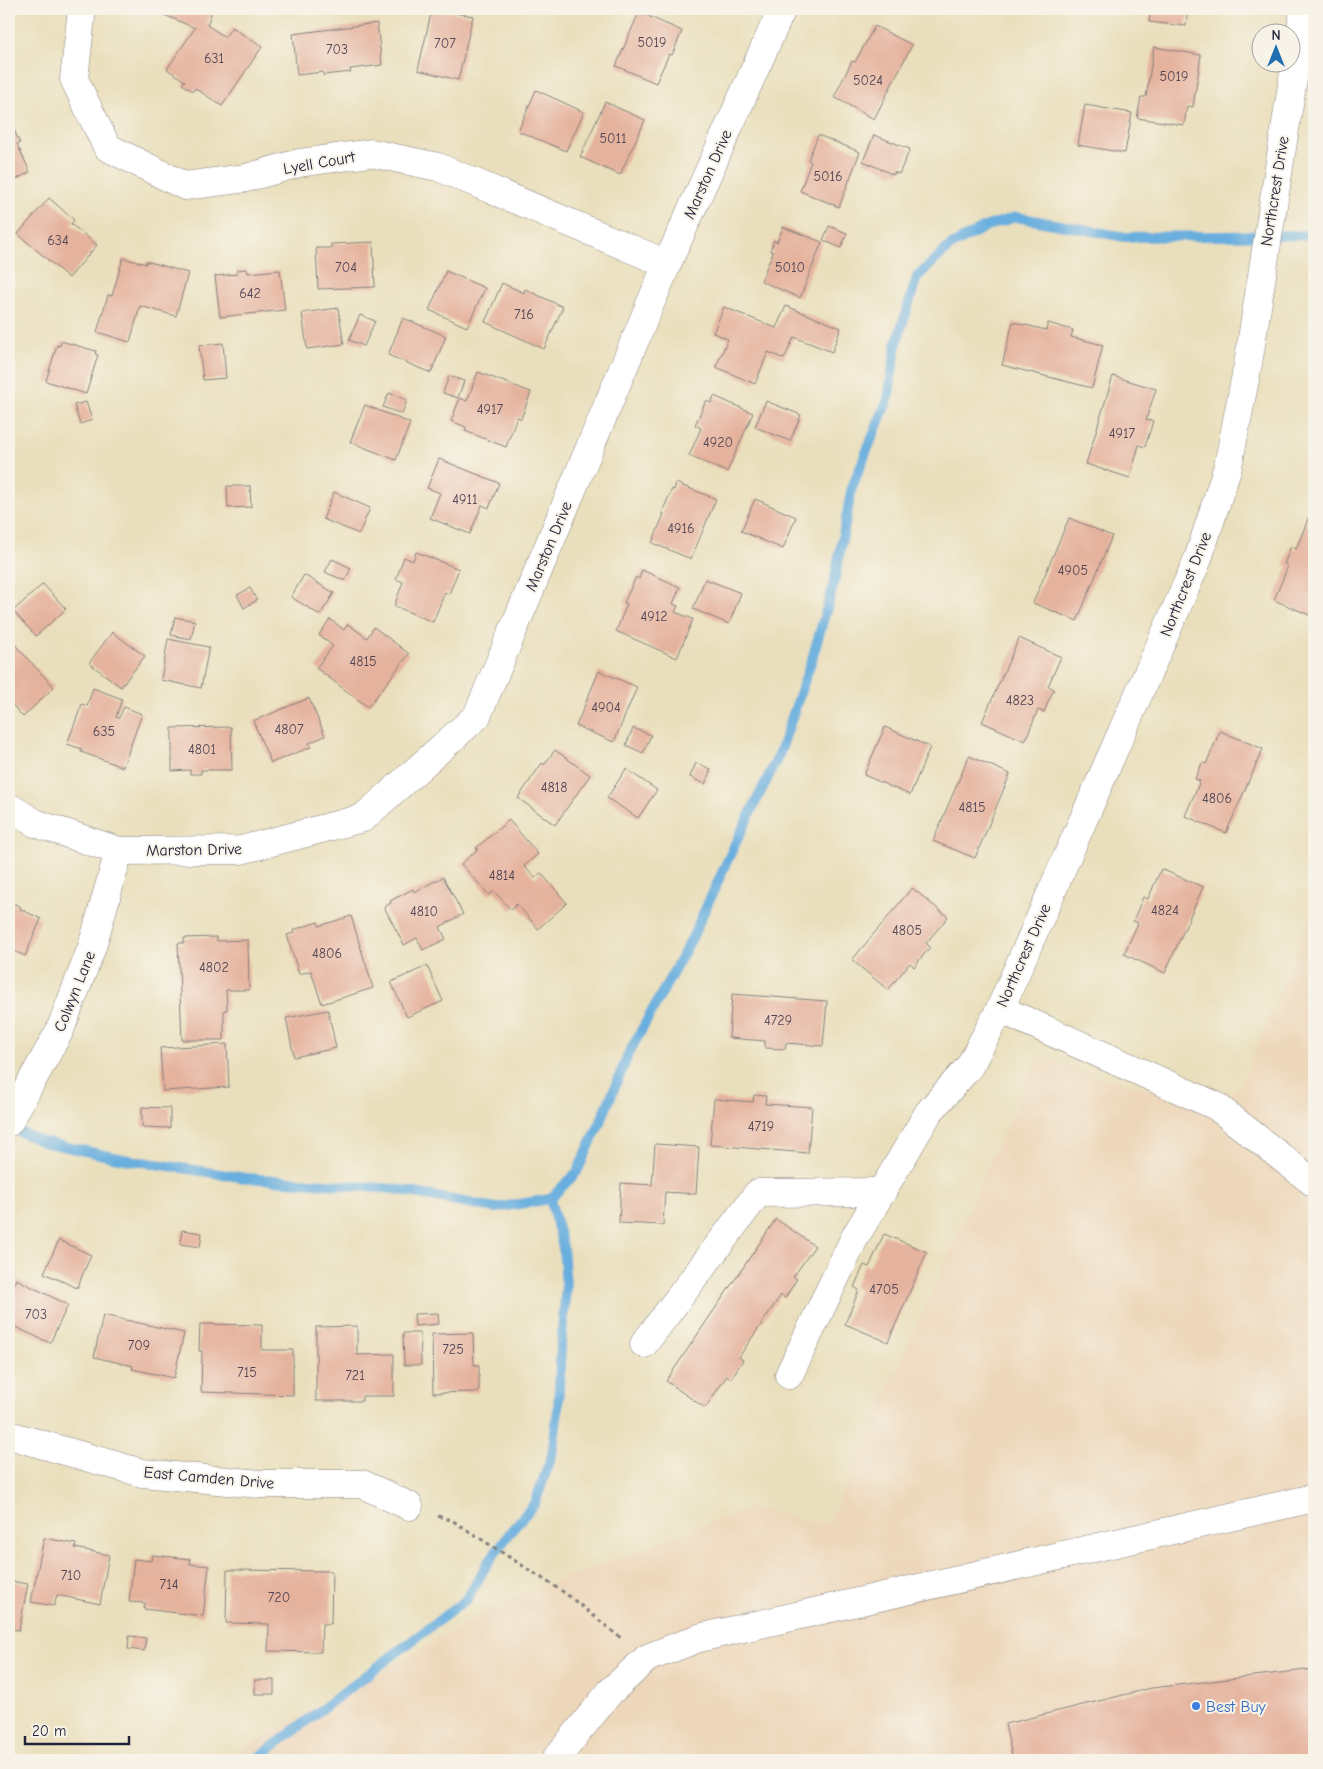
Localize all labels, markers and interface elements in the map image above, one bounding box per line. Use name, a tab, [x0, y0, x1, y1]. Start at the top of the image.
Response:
north arrow	[1250, 22, 1300, 72]
text: N	[1271, 27, 1281, 44]
house number: 5019	[637, 34, 667, 51]
house number: 707	[434, 35, 456, 52]
house number: 703	[326, 41, 348, 58]
house number: 631	[204, 50, 224, 67]
house number: 5019	[1159, 68, 1189, 85]
house number: 5024	[853, 72, 883, 89]
street label: Marston Drive	[680, 127, 736, 222]
house number: 5011	[599, 130, 627, 147]
street label: Northcrest Drive	[1257, 135, 1293, 248]
street label: Lyell Court	[282, 148, 357, 178]
house number: 5016	[813, 168, 843, 185]
house number: 634	[47, 232, 69, 249]
house number: 704	[335, 259, 357, 276]
house number: 5010	[775, 259, 805, 276]
house number: 642	[239, 285, 261, 302]
house number: 716	[514, 306, 534, 323]
house number: 4917	[477, 401, 504, 418]
house number: 4917	[1109, 425, 1136, 442]
house number: 4920	[703, 434, 733, 451]
house number: 4911	[452, 491, 478, 508]
street label: Marston Drive	[522, 499, 576, 594]
house number: 4916	[667, 520, 695, 537]
street label: Northcrest Drive	[1157, 529, 1215, 639]
house number: 4905	[1058, 562, 1088, 579]
house number: 4912	[640, 608, 668, 625]
house number: 4815	[349, 653, 377, 670]
house number: 4823	[1006, 692, 1034, 709]
house number: 4904	[591, 699, 621, 716]
house number: 4807	[274, 721, 304, 738]
house number: 635	[93, 723, 115, 740]
house number: 4801	[188, 741, 216, 758]
house number: 4818	[541, 779, 567, 796]
house number: 4806	[1202, 790, 1232, 807]
house number: 4815	[958, 799, 986, 816]
street label: Marston Drive	[146, 840, 242, 860]
house number: 4814	[489, 867, 515, 884]
street label: Northcrest Drive	[993, 901, 1055, 1010]
house number: 4824	[1151, 902, 1179, 919]
house number: 4810	[410, 903, 438, 920]
house number: 4805	[892, 922, 922, 939]
house number: 4806	[312, 945, 342, 962]
street label: Colwyn Lane	[51, 948, 99, 1034]
house number: 4802	[199, 959, 229, 976]
house number: 4729	[764, 1012, 792, 1029]
house number: 4719	[748, 1118, 774, 1135]
house number: 4705	[869, 1281, 899, 1298]
house number: 703	[25, 1306, 47, 1323]
house number: 709	[128, 1337, 150, 1354]
house number: 725	[442, 1341, 464, 1358]
house number: 715	[237, 1364, 257, 1381]
house number: 721	[345, 1367, 365, 1384]
street label: East Camden Drive	[143, 1463, 275, 1493]
house number: 710	[61, 1567, 81, 1584]
house number: 714	[160, 1576, 179, 1593]
house number: 720	[268, 1589, 290, 1606]
place label: Best Buy	[1206, 1698, 1267, 1716]
marker: Best Buy	[1190, 1700, 1202, 1712]
scale bar	[25, 1714, 129, 1746]
text: 20 m	[32, 1722, 66, 1740]

